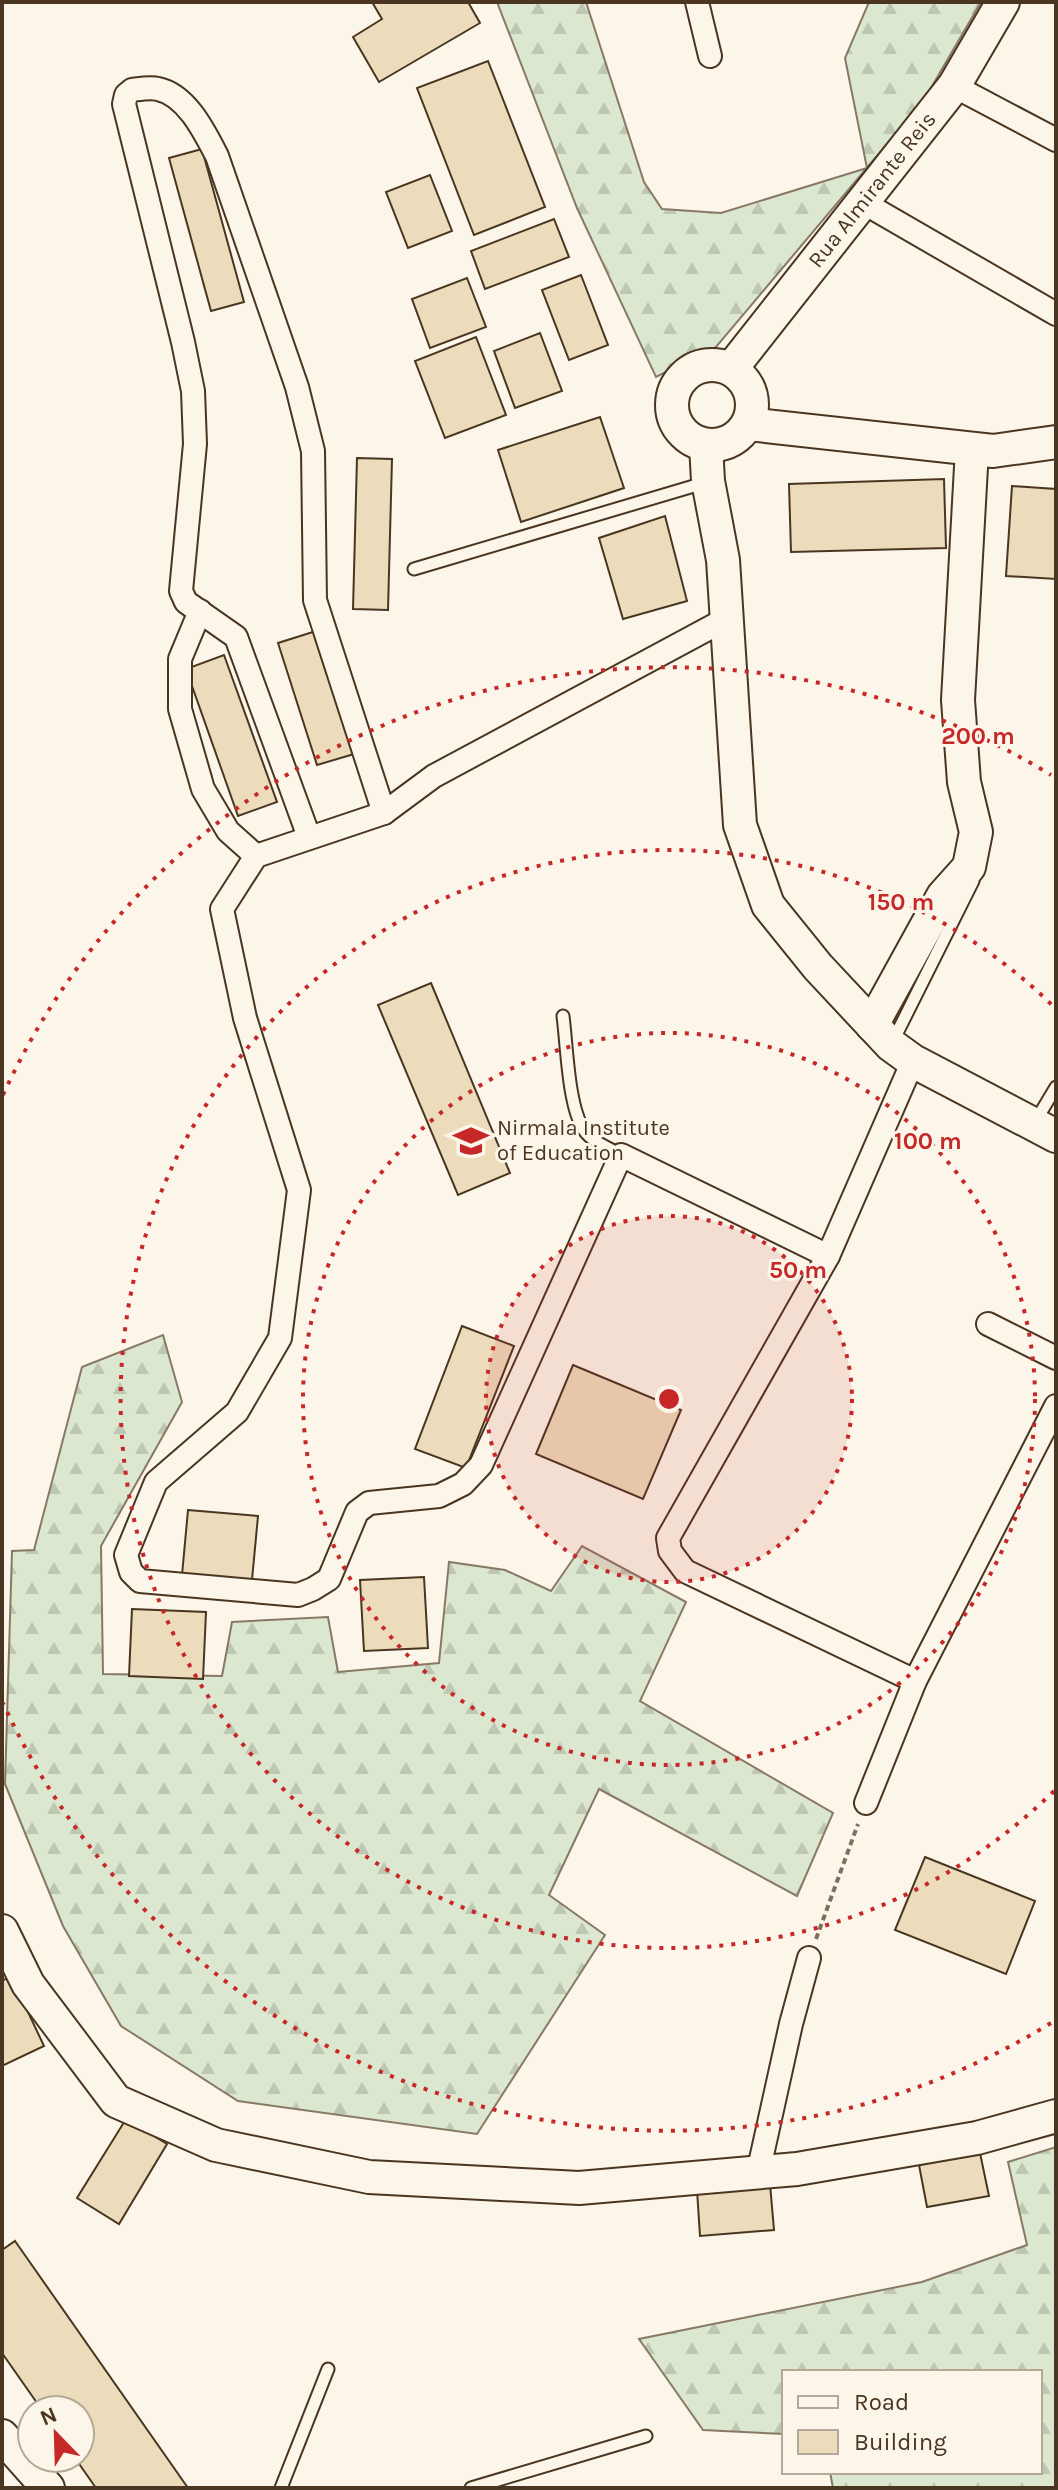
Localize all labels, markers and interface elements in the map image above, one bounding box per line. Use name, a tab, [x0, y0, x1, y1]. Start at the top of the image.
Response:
street label: Rua Almirante Reis	[803, 107, 942, 273]
text: 200 m	[941, 722, 1015, 750]
text: 150 m	[868, 888, 934, 916]
place label: Nirmala Institute of Education	[497, 1115, 670, 1166]
school or university icon: Nirmala Institute of Education	[452, 1122, 490, 1160]
text: 100 m	[894, 1127, 962, 1155]
text: 50 m	[769, 1256, 827, 1284]
centre of rings	[655, 1385, 683, 1413]
legend	[782, 2370, 1042, 2474]
text: Road	[854, 2388, 909, 2416]
north arrow	[16, 2394, 96, 2474]
text: N	[36, 2401, 61, 2432]
text: Building	[854, 2428, 947, 2456]

